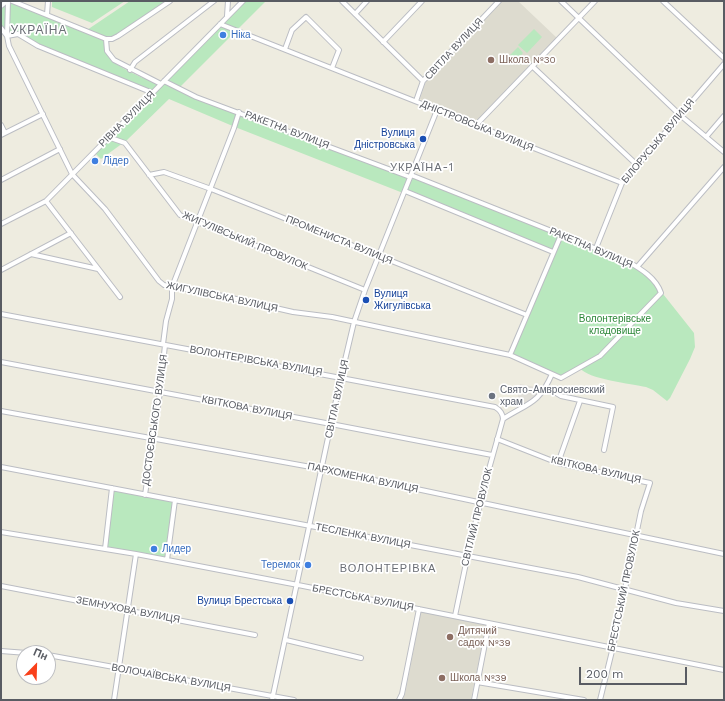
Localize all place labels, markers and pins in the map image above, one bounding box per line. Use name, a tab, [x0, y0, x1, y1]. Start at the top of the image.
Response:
place label: Ніка	[231, 29, 251, 41]
marker: Ніка	[218, 30, 228, 40]
place label: Школа №30	[499, 54, 556, 66]
marker: Школа №30	[486, 55, 496, 65]
place label: Вулиця Дністровська	[354, 127, 415, 150]
marker: Вулиця Дністровська	[418, 134, 428, 144]
place label: Лідер	[103, 155, 129, 167]
marker: Лідер	[90, 156, 100, 166]
place label: Вулиця Жигулівська	[374, 288, 431, 312]
marker: Вулиця Жигулівська	[361, 295, 371, 305]
place label: Свято-Амвросиевский храм	[500, 384, 605, 408]
marker: Свято-Амвросиевский храм	[487, 391, 497, 401]
place label: Лидер	[162, 543, 191, 555]
marker: Лидер	[149, 544, 159, 554]
place label: Теремок	[261, 559, 300, 571]
marker: Теремок	[303, 560, 313, 570]
place label: Вулиця Брестська	[197, 595, 282, 607]
marker: Вулиця Брестська	[285, 596, 295, 606]
place label: Дитячий садок №39	[458, 625, 511, 648]
marker: Дитячий садок №39	[445, 632, 455, 642]
place label: Школа №39	[450, 672, 507, 684]
marker: Школа №39	[437, 673, 447, 683]

